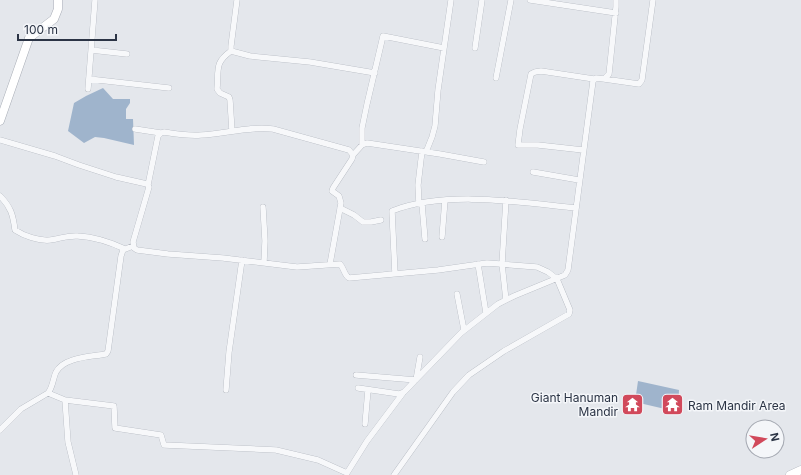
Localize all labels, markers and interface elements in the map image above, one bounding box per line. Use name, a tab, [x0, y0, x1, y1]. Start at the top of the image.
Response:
scale bar	[18, 16, 116, 42]
text: 100 m	[24, 22, 58, 37]
place label: Giant Hanuman Mandir	[531, 390, 618, 419]
temple icon: Giant Hanuman Mandir	[620, 391, 646, 417]
temple icon: Ram Mandir Area	[660, 392, 686, 418]
place label: Ram Mandir Area	[688, 398, 786, 413]
north arrow	[745, 419, 785, 459]
text: N	[767, 431, 783, 442]

